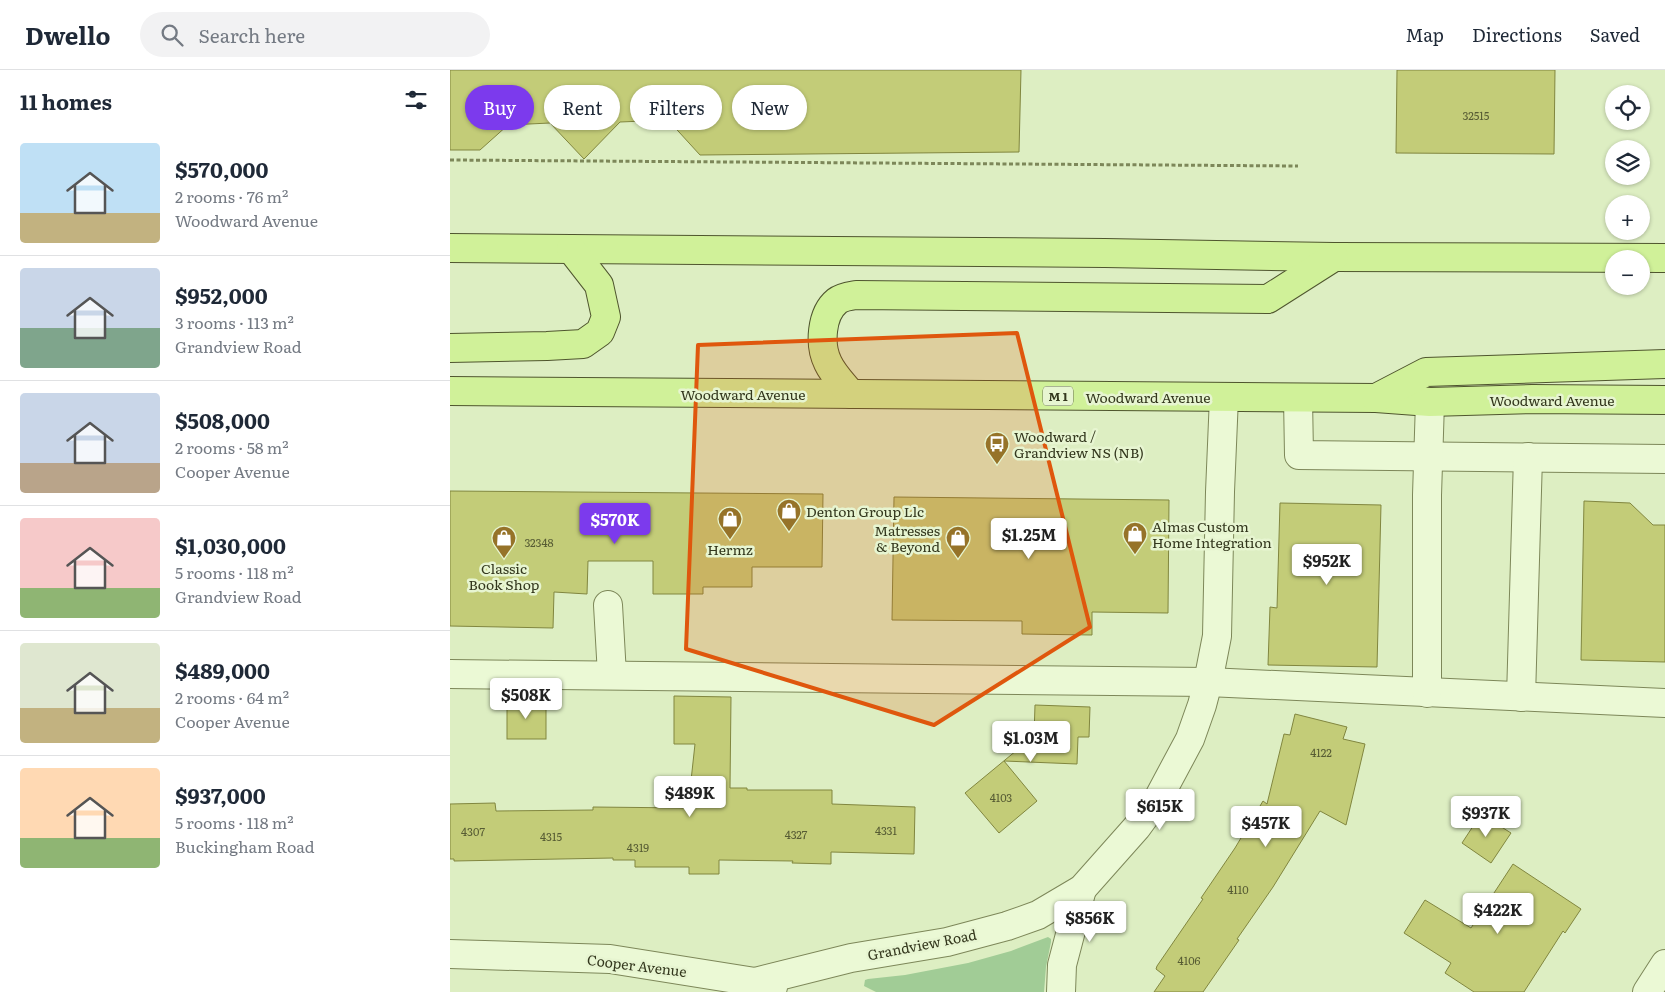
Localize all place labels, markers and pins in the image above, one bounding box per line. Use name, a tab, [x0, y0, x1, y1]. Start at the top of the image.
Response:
place label: Woodward / Grandview NS (NB)	[1014, 426, 1144, 462]
bus stop icon: Woodward / Grandview NS (NB)	[984, 431, 1010, 465]
shop icon: Denton Group Llc	[776, 498, 802, 532]
place label: Denton Group Llc	[806, 501, 924, 521]
pin: $570K	[580, 502, 650, 545]
shop icon: Hermz	[717, 506, 743, 540]
place label: Almas Custom Home Integration	[1152, 516, 1272, 552]
pin: $1.25M	[988, 518, 1070, 560]
place label: Matresses & Beyond	[874, 520, 940, 556]
shop icon: Almas Custom Home Integration	[1122, 521, 1148, 555]
shop icon: Classic Book Shop	[491, 525, 517, 559]
shop icon: Matresses & Beyond	[945, 525, 971, 559]
place label: Hermz	[707, 539, 753, 559]
pin: $952K	[1292, 544, 1362, 586]
place label: Classic Book Shop	[468, 558, 540, 594]
pin: $508K	[491, 678, 561, 720]
pin: $1.03M	[990, 720, 1072, 763]
pin: $489K	[655, 776, 725, 818]
pin: $615K	[1125, 788, 1195, 831]
pin: $937K	[1451, 796, 1521, 838]
pin: $457K	[1231, 806, 1301, 848]
pin: $422K	[1463, 892, 1533, 935]
pin: $856K	[1055, 900, 1125, 943]

